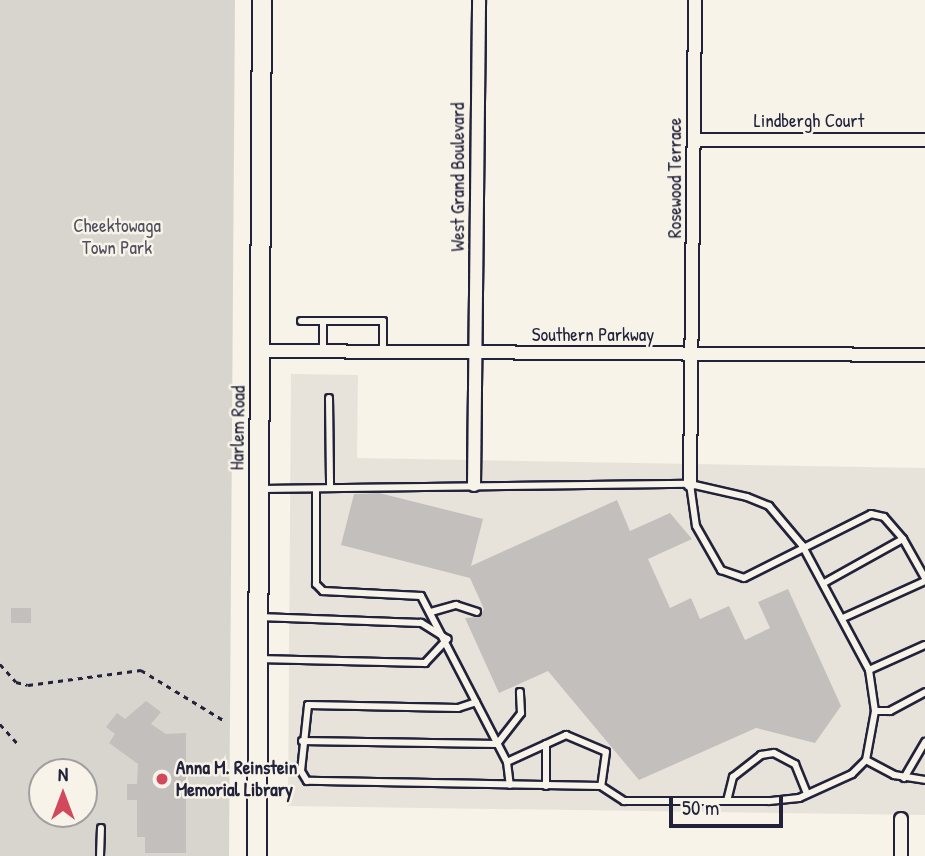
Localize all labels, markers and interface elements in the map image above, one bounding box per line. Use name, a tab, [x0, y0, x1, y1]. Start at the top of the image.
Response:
street label: West Grand Boulevard	[447, 102, 469, 252]
street label: Lindbergh Court	[754, 110, 864, 132]
street label: Rosewood Terrace	[664, 118, 686, 238]
park label: Cheektowaga Town Park	[73, 215, 161, 259]
street label: Southern Parkway	[532, 324, 654, 346]
street label: Harlem Road	[226, 385, 250, 471]
place label: Anna M. Reinstein Memorial Library	[176, 757, 297, 801]
north arrow	[28, 758, 98, 828]
text: N	[58, 761, 68, 787]
marker: Anna M. Reinstein Memorial Library	[154, 771, 170, 787]
scale bar	[673, 782, 787, 826]
text: 50 m	[682, 793, 719, 822]

